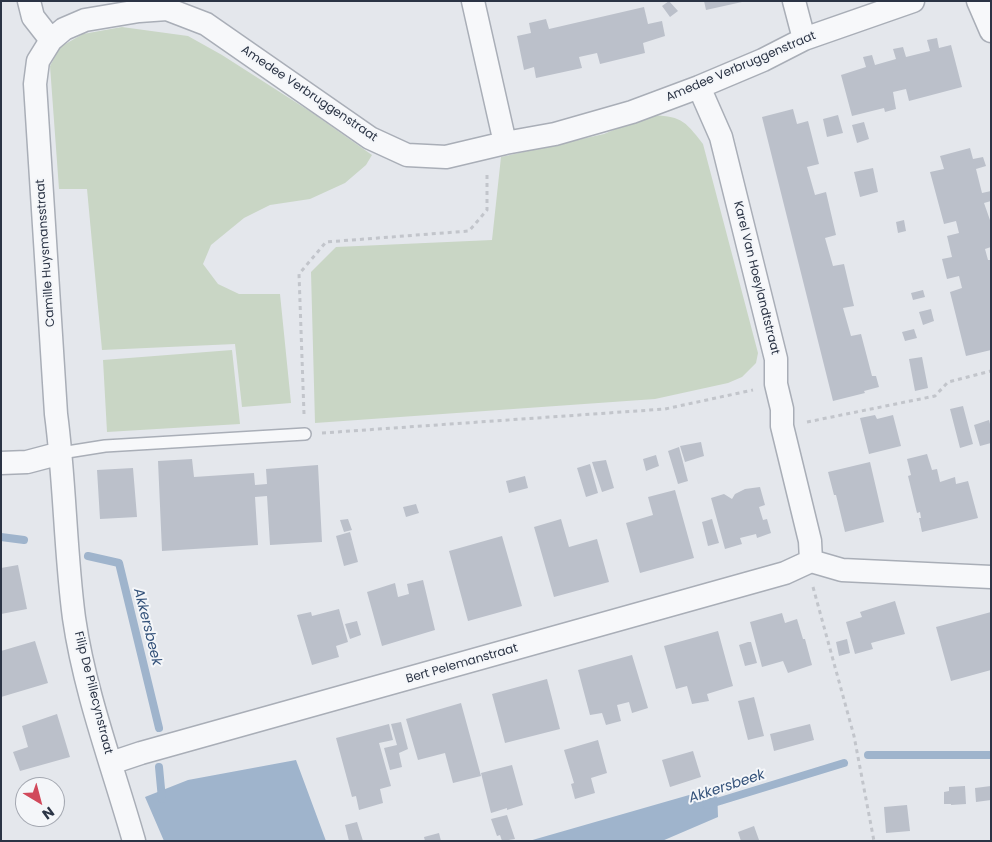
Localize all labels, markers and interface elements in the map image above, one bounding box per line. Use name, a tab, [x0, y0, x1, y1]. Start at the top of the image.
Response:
street label: Amedee Verbruggenstraat	[664, 29, 818, 105]
street label: Amedee Verbruggenstraat	[238, 43, 380, 145]
street label: Camille Huysmansstraat	[34, 179, 58, 327]
street label: Karel Van Hoeylandtstraat	[730, 200, 782, 356]
water label: Akkersbeek	[129, 587, 165, 667]
street label: Filip De Pillecynstraat	[71, 630, 115, 756]
street label: Bert Pelemanstraat	[405, 641, 519, 687]
water label: Akkersbeek	[687, 767, 767, 807]
north arrow	[15, 777, 65, 827]
text: N	[38, 802, 59, 824]

